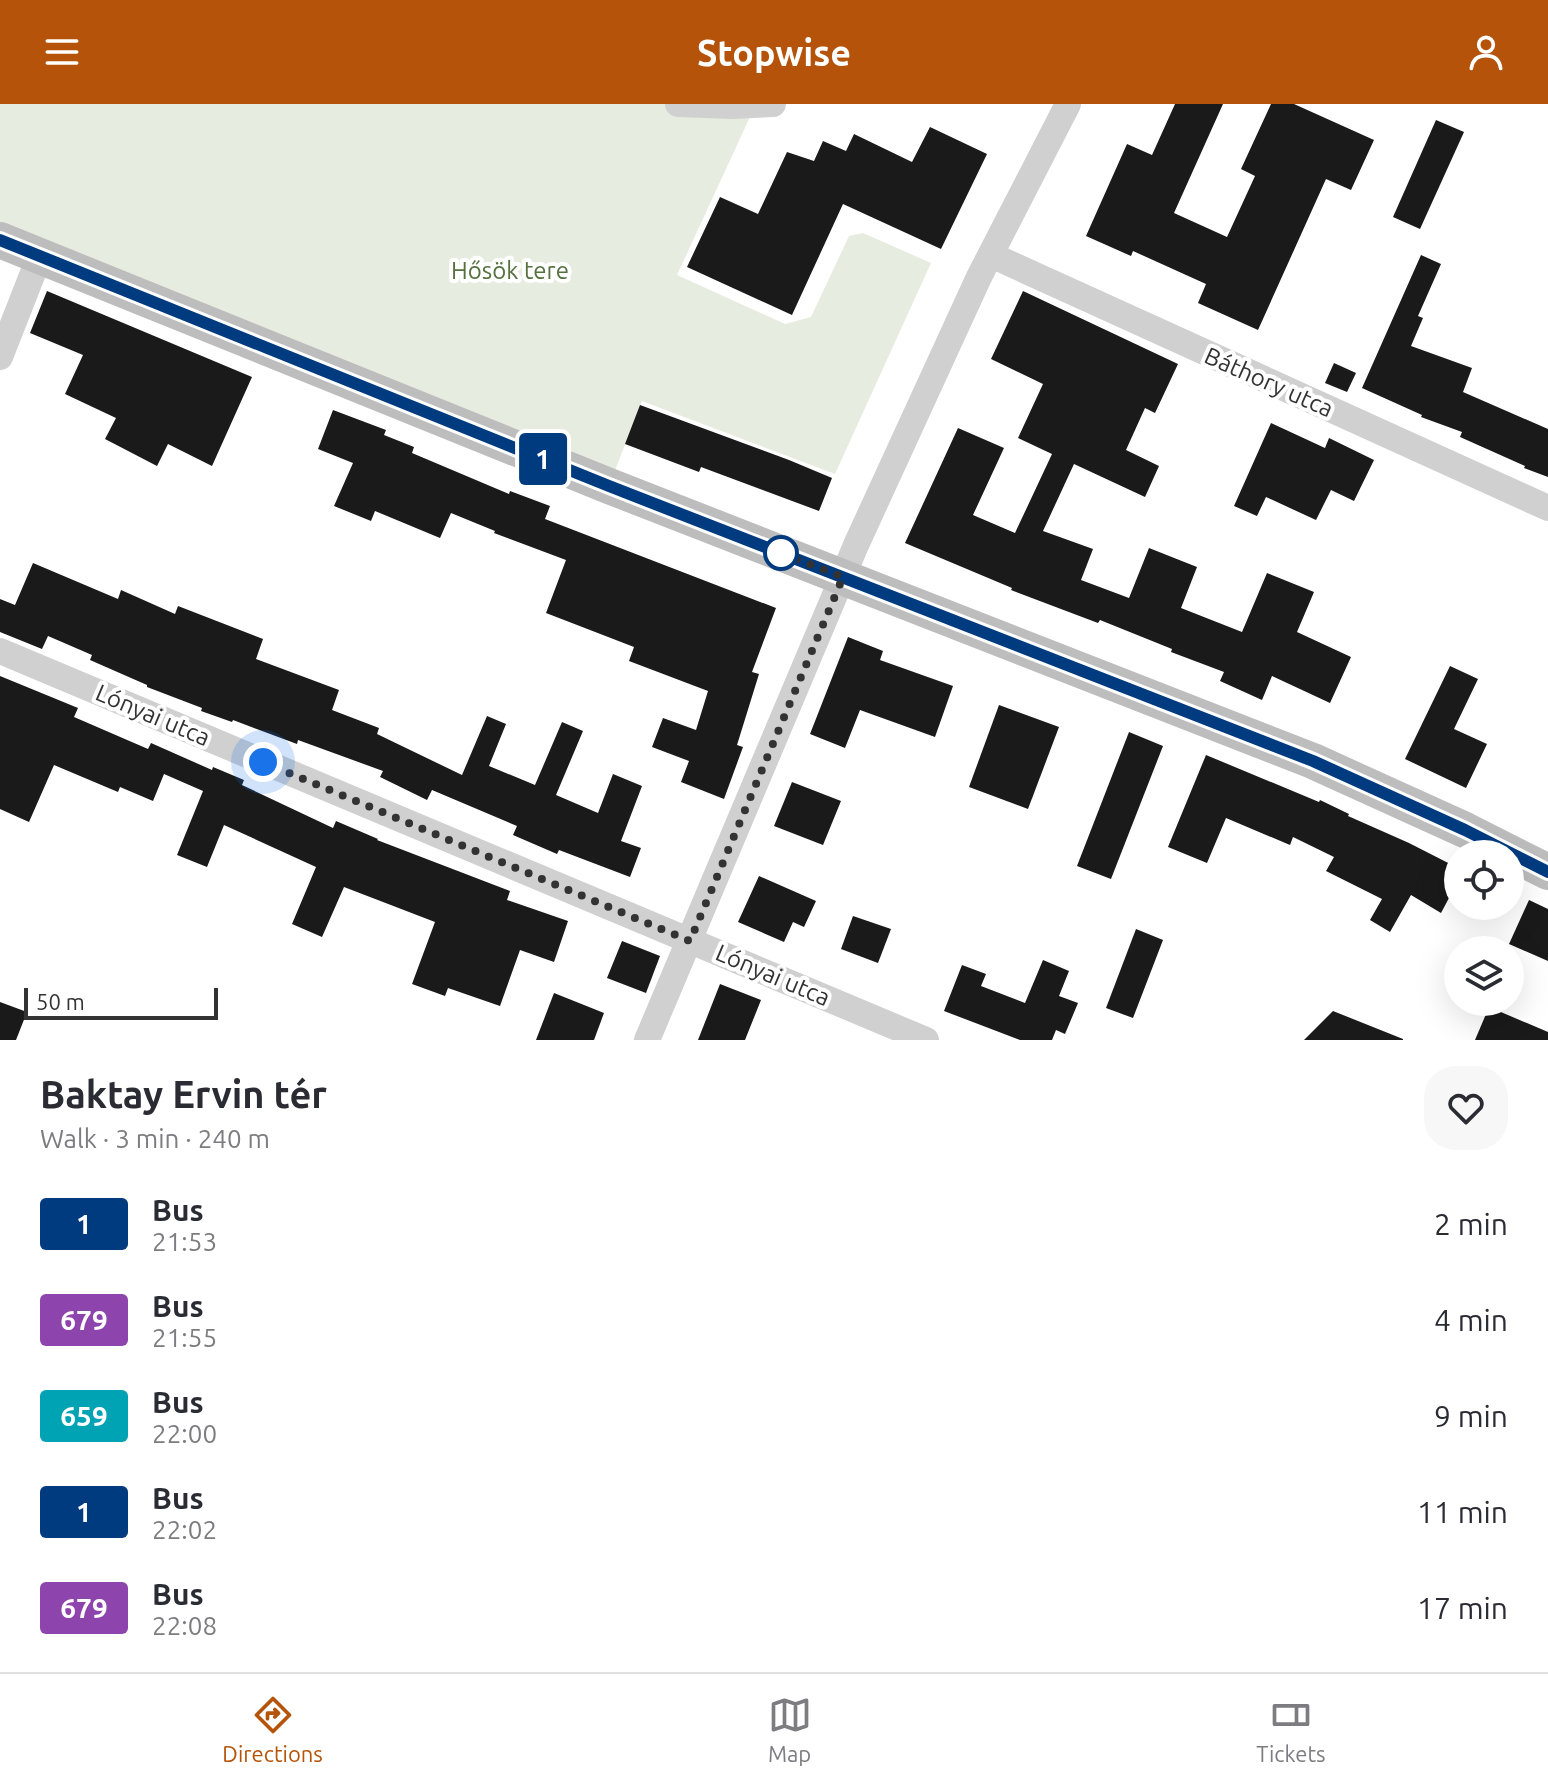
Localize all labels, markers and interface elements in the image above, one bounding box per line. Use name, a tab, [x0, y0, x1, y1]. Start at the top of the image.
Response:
icon: menu	[40, 30, 84, 74]
icon: person	[1464, 30, 1508, 74]
text: Stopwise	[697, 32, 851, 73]
park label: Hősök tere	[451, 257, 569, 284]
street label: Báthory utca	[1200, 342, 1338, 422]
line badge: 1	[517, 433, 569, 485]
text: 1	[535, 443, 551, 474]
unlabelled marker	[764, 536, 798, 570]
street label: Lónyai utca	[92, 679, 214, 751]
your location	[243, 742, 283, 782]
map controls	[1444, 840, 1524, 1016]
button: locate	[1444, 840, 1524, 920]
button: layers	[1444, 936, 1524, 1016]
street label: Lónyai utca	[712, 939, 834, 1011]
scale bar	[24, 984, 218, 1020]
text: 50 m	[36, 989, 85, 1014]
button: heart	[1424, 1066, 1508, 1150]
text: Baktay Ervin tér	[40, 1073, 327, 1115]
text: Walk · 3 min · 240 m	[40, 1124, 270, 1153]
text: Bus	[152, 1193, 204, 1227]
text: 2 min	[1434, 1207, 1508, 1241]
text: 1	[76, 1208, 92, 1239]
text: 21:53	[152, 1227, 217, 1256]
text: Bus	[152, 1289, 204, 1323]
text: 4 min	[1434, 1303, 1508, 1337]
text: 679	[60, 1304, 108, 1335]
text: 21:55	[152, 1323, 217, 1352]
text: Bus	[152, 1385, 204, 1419]
text: 9 min	[1434, 1399, 1508, 1433]
text: 659	[60, 1400, 108, 1431]
text: 22:00	[152, 1419, 217, 1448]
text: Bus	[152, 1481, 204, 1515]
text: 11 min	[1417, 1495, 1508, 1529]
text: 1	[76, 1496, 92, 1527]
text: 22:02	[152, 1515, 217, 1544]
text: Bus	[152, 1577, 204, 1611]
text: 17 min	[1417, 1591, 1508, 1625]
text: 679	[60, 1592, 108, 1623]
text: 22:08	[152, 1611, 217, 1640]
tab: Directions	[222, 1693, 323, 1766]
tab: Map	[768, 1693, 812, 1766]
tab: Tickets	[1256, 1693, 1326, 1766]

